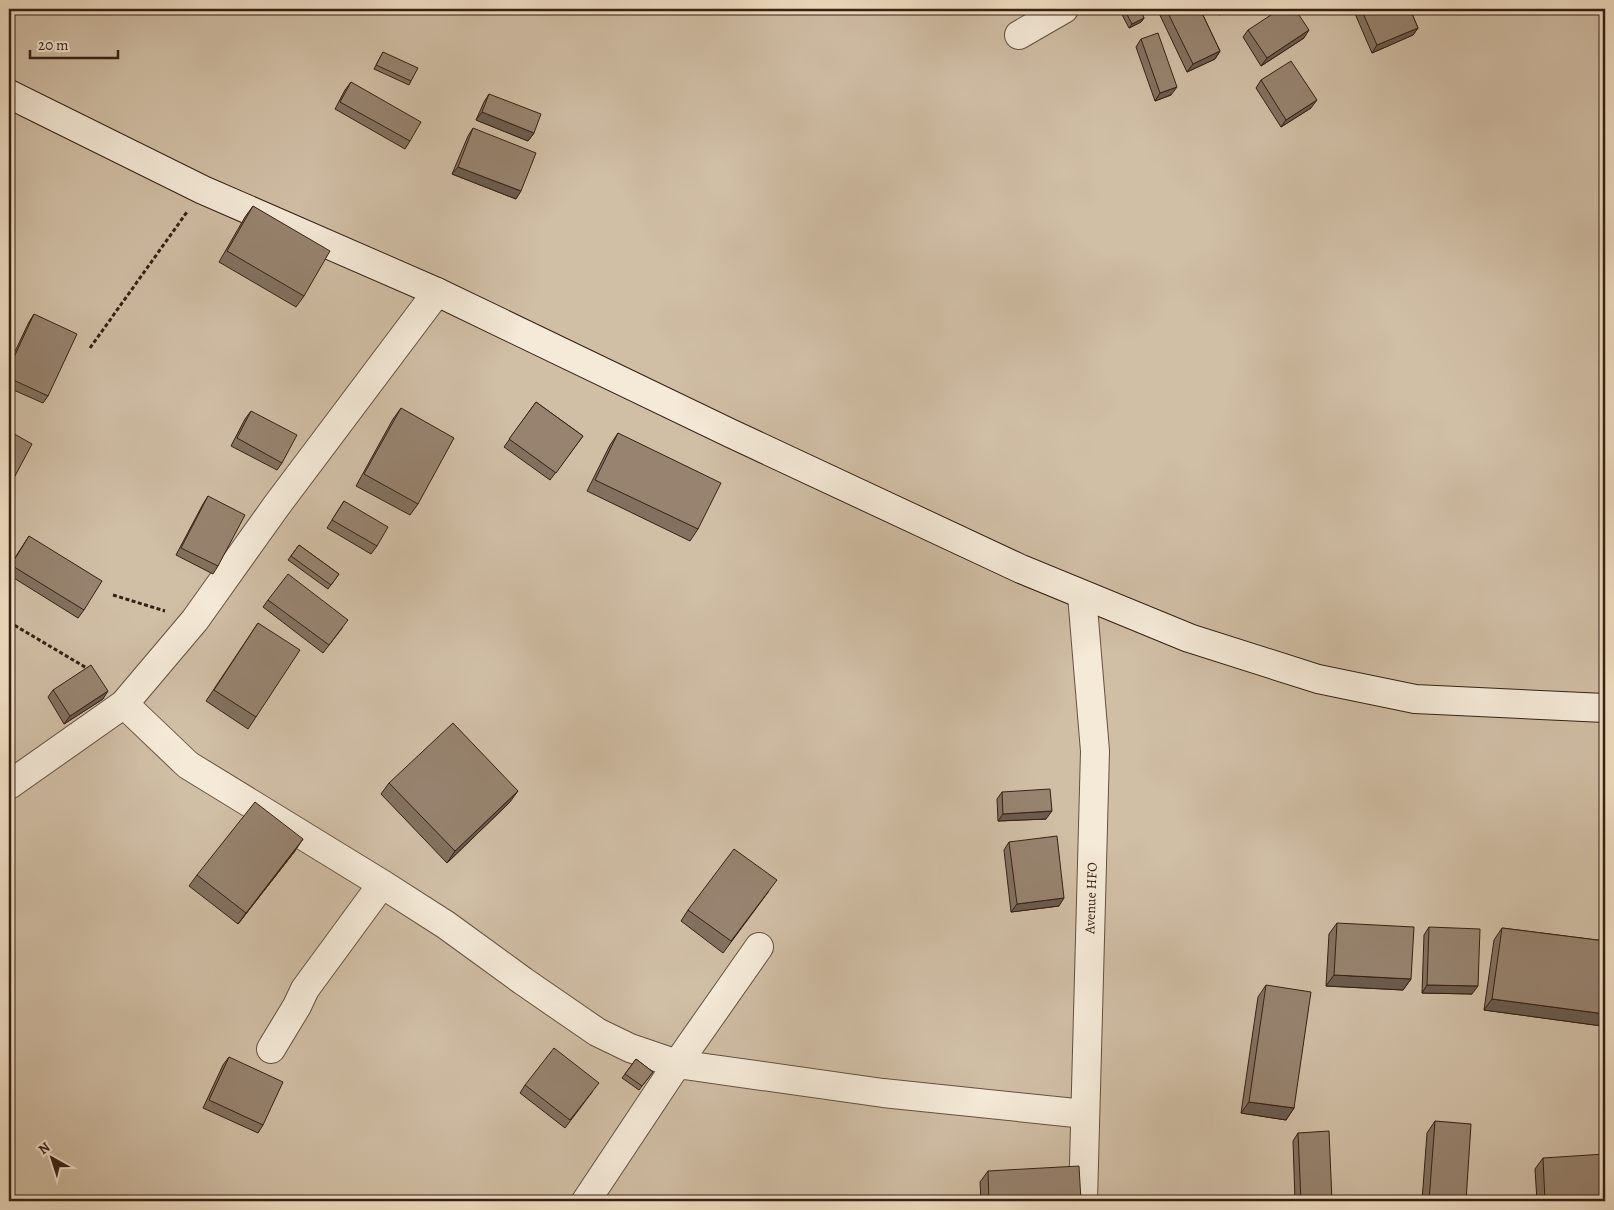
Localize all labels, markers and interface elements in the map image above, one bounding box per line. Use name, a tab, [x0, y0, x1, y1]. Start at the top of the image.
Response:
scale bar	[30, 28, 118, 60]
text: 20 m	[38, 35, 69, 55]
street label: Avenue HFO	[1080, 862, 1102, 935]
north arrow	[28, 1132, 78, 1182]
text: N	[34, 1138, 54, 1159]

